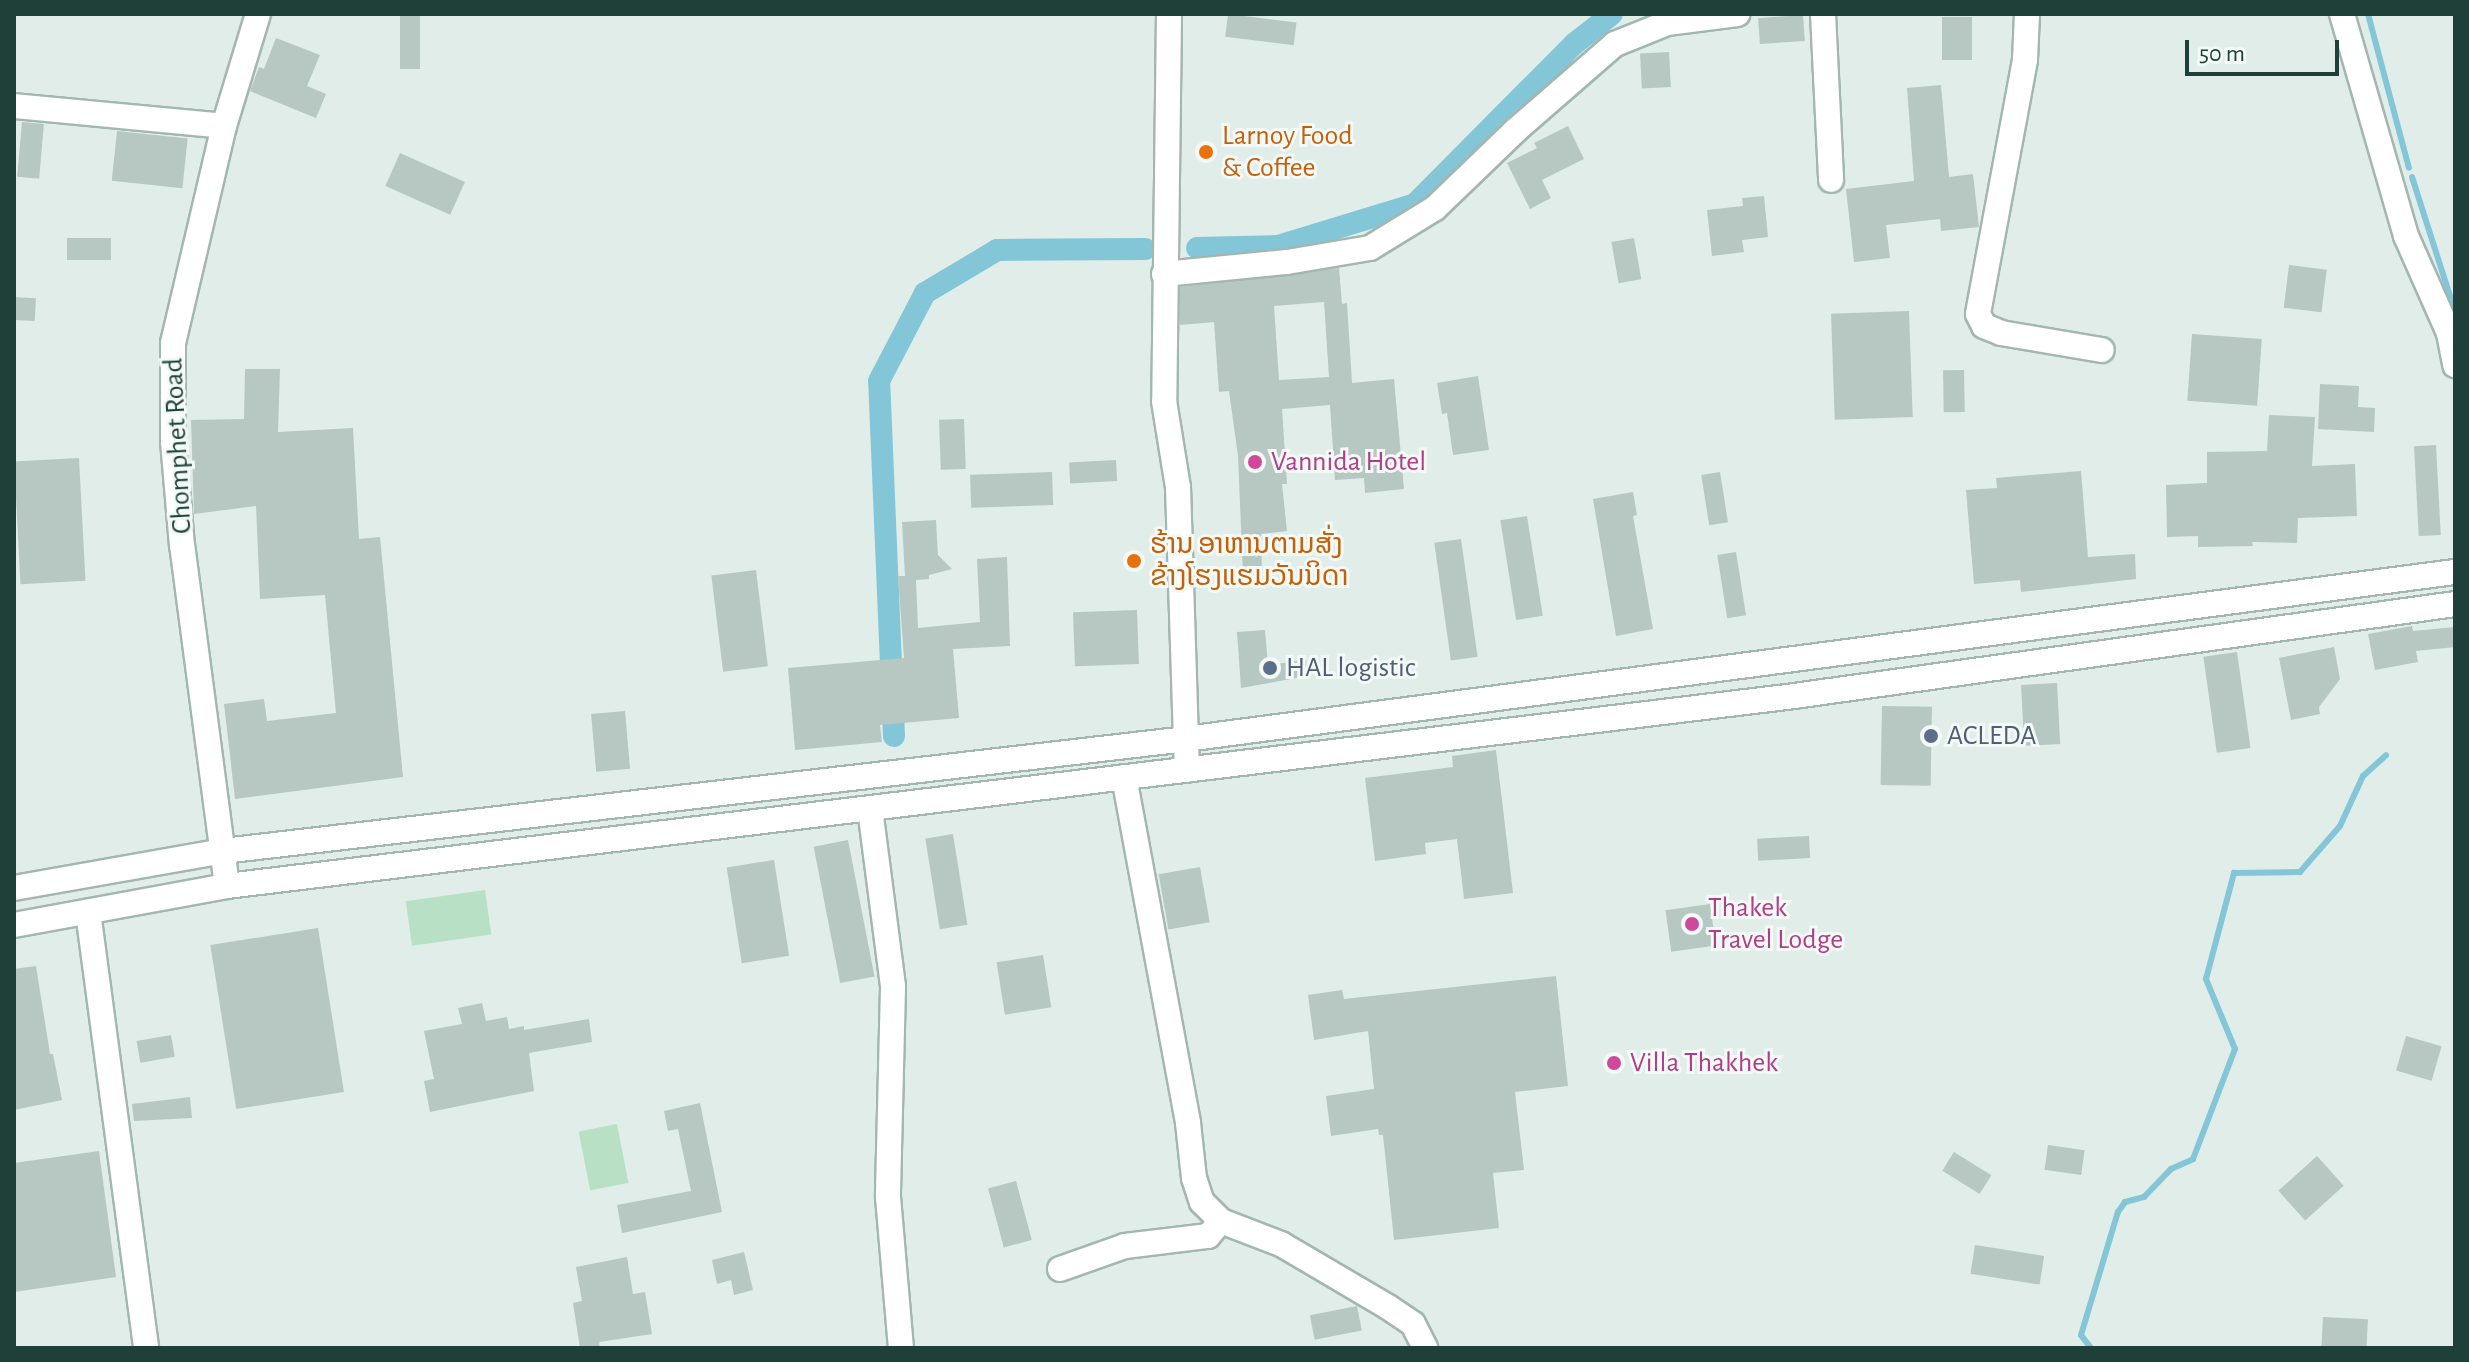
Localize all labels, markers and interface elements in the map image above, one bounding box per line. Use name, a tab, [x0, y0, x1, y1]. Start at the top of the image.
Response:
scale bar	[2189, 24, 2343, 74]
text: 50 m	[2199, 42, 2245, 66]
place label: Larnoy Food & Coffee	[1222, 119, 1353, 185]
marker: Larnoy Food & Coffee	[1197, 143, 1215, 161]
street label: Chomphet Road	[157, 357, 199, 535]
place label: Vannida Hotel	[1271, 445, 1426, 479]
marker: Vannida Hotel	[1246, 453, 1264, 471]
place label: ຮ້ານ ອາຫານຕາມສັ່ງ ຂ້າງໂຮງແຮມວັນນິດາ	[1150, 528, 1349, 594]
marker: ຮ້ານ ອາຫານຕາມສັ່ງ ຂ້າງໂຮງແຮມວັນນິດາ	[1125, 552, 1143, 570]
place label: HAL logistic	[1286, 651, 1416, 685]
marker: HAL logistic	[1261, 659, 1279, 677]
place label: ACLEDA	[1947, 719, 2036, 753]
marker: ACLEDA	[1922, 727, 1940, 745]
place label: Thakek Travel Lodge	[1708, 891, 1843, 957]
marker: Thakek Travel Lodge	[1683, 915, 1701, 933]
place label: Villa Thakhek	[1630, 1046, 1778, 1080]
marker: Villa Thakhek	[1605, 1054, 1623, 1072]

